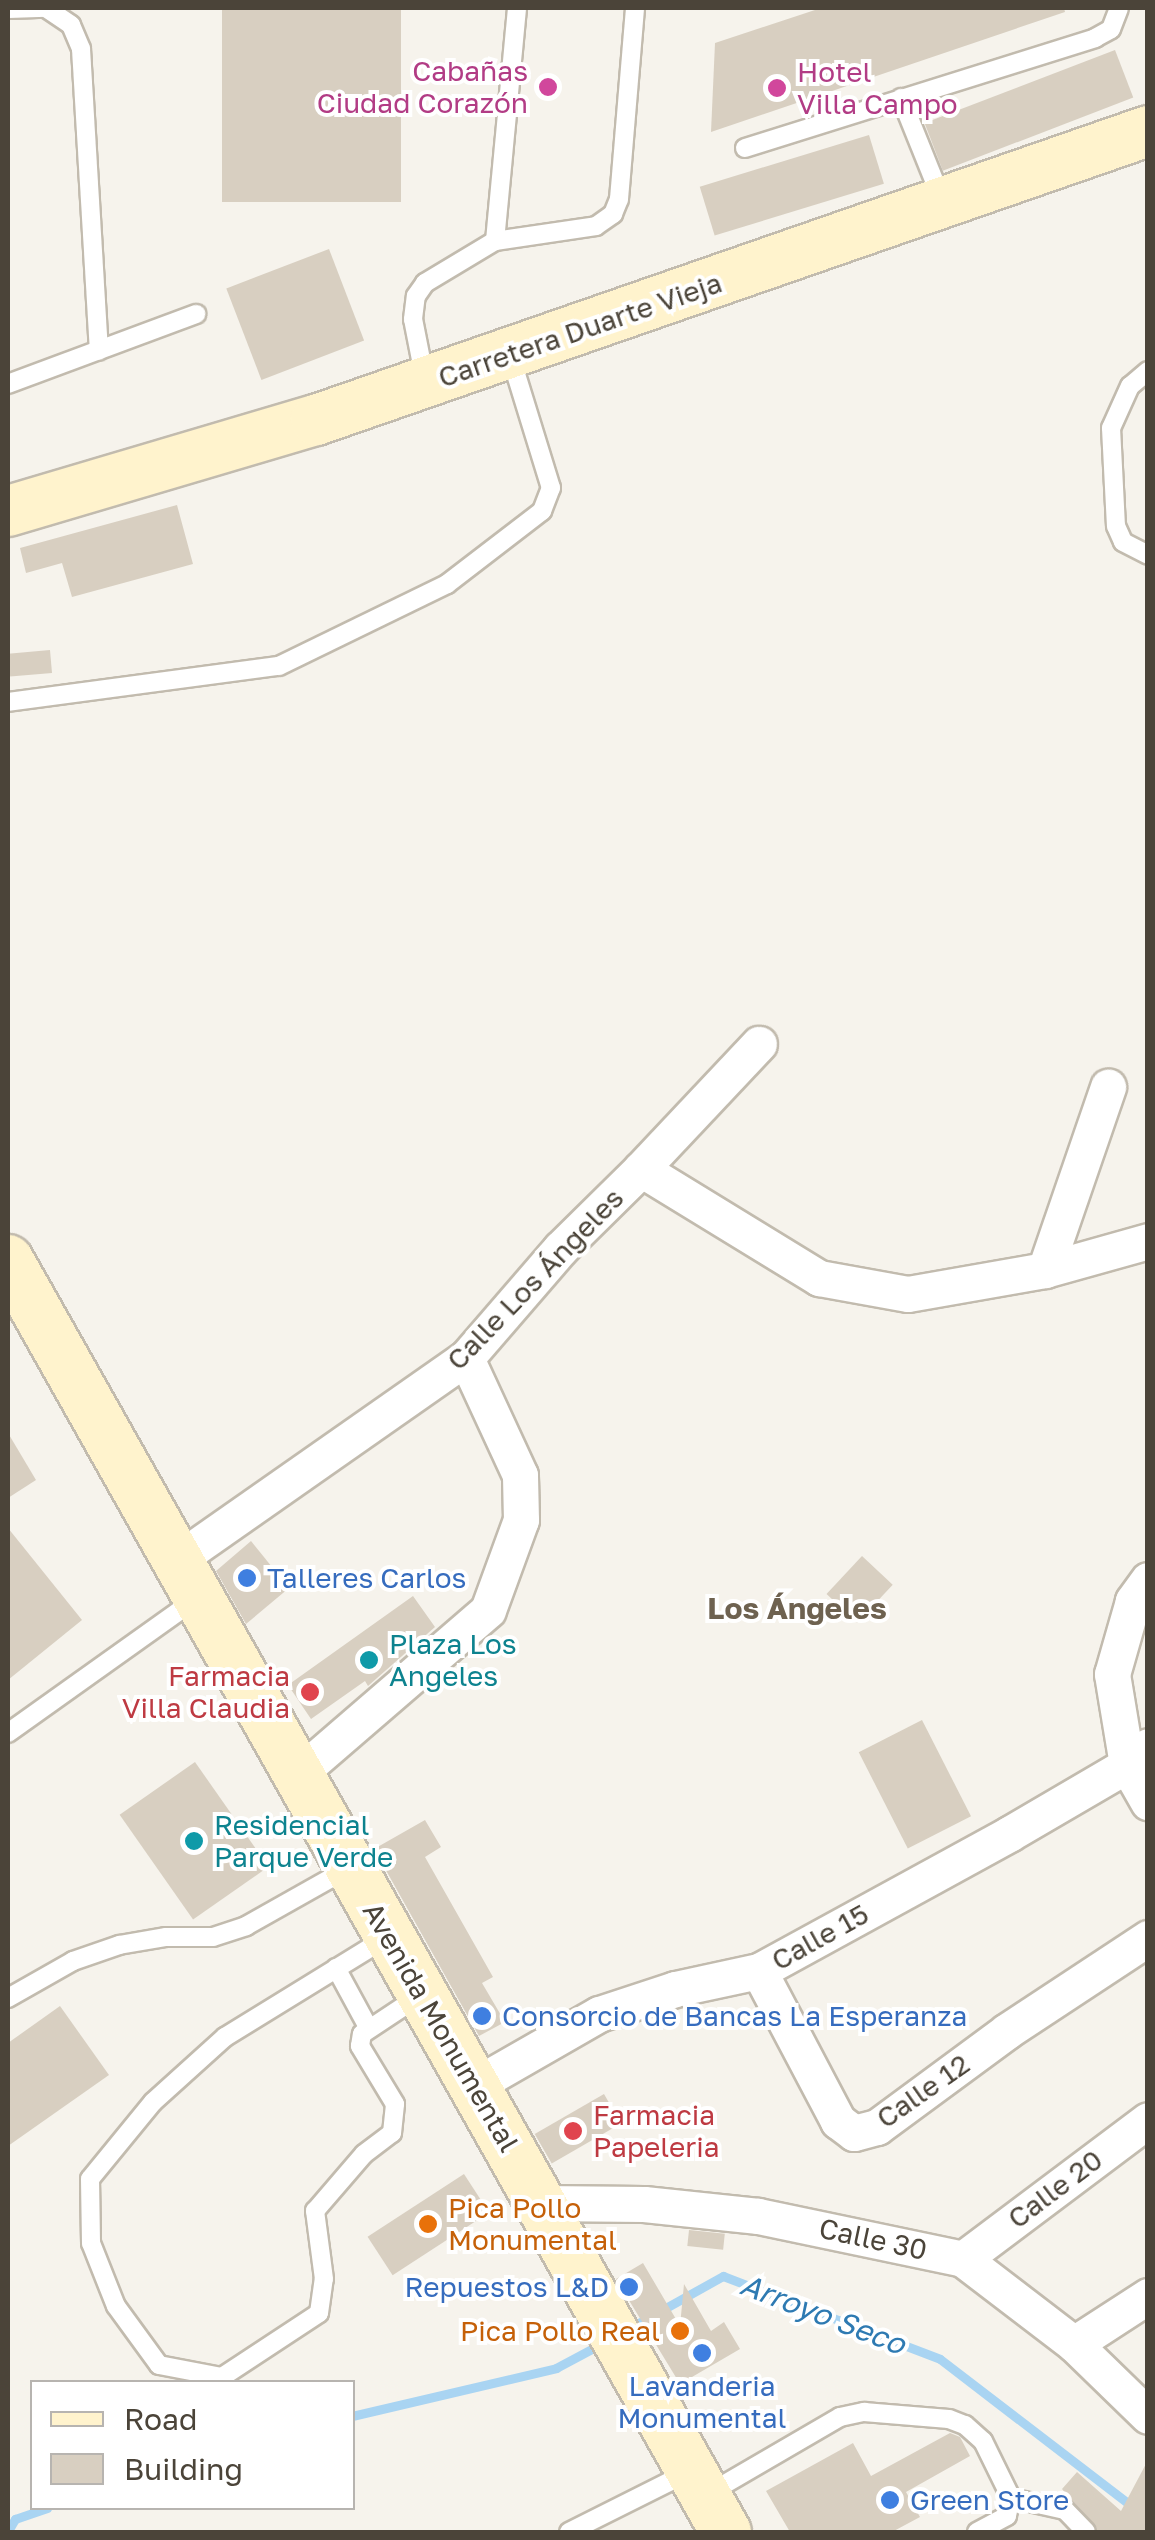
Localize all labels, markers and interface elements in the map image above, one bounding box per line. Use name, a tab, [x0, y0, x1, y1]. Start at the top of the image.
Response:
place label: Cabañas Ciudad Corazón	[317, 54, 528, 120]
place label: Hotel Villa Campo	[797, 55, 958, 121]
marker: Cabañas Ciudad Corazón	[537, 76, 559, 98]
marker: Hotel Villa Campo	[766, 77, 788, 99]
street label: Carretera Duarte Vieja	[434, 266, 726, 394]
street label: Calle Los Ángeles	[440, 1181, 630, 1377]
place label: Talleres Carlos	[267, 1561, 466, 1595]
marker: Talleres Carlos	[236, 1567, 258, 1589]
district label: Los Ángeles	[707, 1590, 887, 1626]
place label: Plaza Los Angeles	[389, 1627, 517, 1693]
marker: Plaza Los Angeles	[358, 1649, 380, 1671]
place label: Farmacia Villa Claudia	[122, 1659, 290, 1725]
marker: Farmacia Villa Claudia	[299, 1681, 321, 1703]
place label: Residencial Parque Verde	[214, 1808, 393, 1874]
marker: Residencial Parque Verde	[183, 1830, 205, 1852]
street label: Avenida Monumental	[356, 1896, 526, 2158]
street label: Calle 15	[766, 1897, 874, 1977]
place label: Consorcio de Bancas La Esperanza	[502, 1999, 967, 2033]
marker: Consorcio de Bancas La Esperanza	[471, 2005, 493, 2027]
street label: Calle 12	[870, 2047, 976, 2135]
place label: Farmacia Papeleria	[593, 2098, 720, 2164]
marker: Farmacia Papeleria	[562, 2120, 584, 2142]
street label: Calle 20	[1001, 2143, 1109, 2235]
place label: Pica Pollo Monumental	[448, 2191, 617, 2257]
street label: Calle 30	[816, 2211, 930, 2267]
marker: Pica Pollo Monumental	[417, 2213, 439, 2235]
water label: Arroyo Seco	[736, 2266, 910, 2362]
place label: Repuestos L&D	[405, 2270, 609, 2304]
marker: Repuestos L&D	[618, 2276, 640, 2298]
place label: Pica Pollo Real	[460, 2314, 660, 2348]
marker: Pica Pollo Real	[669, 2320, 691, 2342]
marker: Lavanderia Monumental	[691, 2342, 713, 2364]
place label: Lavanderia Monumental	[618, 2369, 786, 2435]
legend	[30, 2380, 355, 2510]
text: Road	[124, 2401, 198, 2437]
text: Building	[124, 2451, 243, 2487]
place label: Green Store	[910, 2483, 1069, 2517]
marker: Green Store	[879, 2489, 901, 2511]

